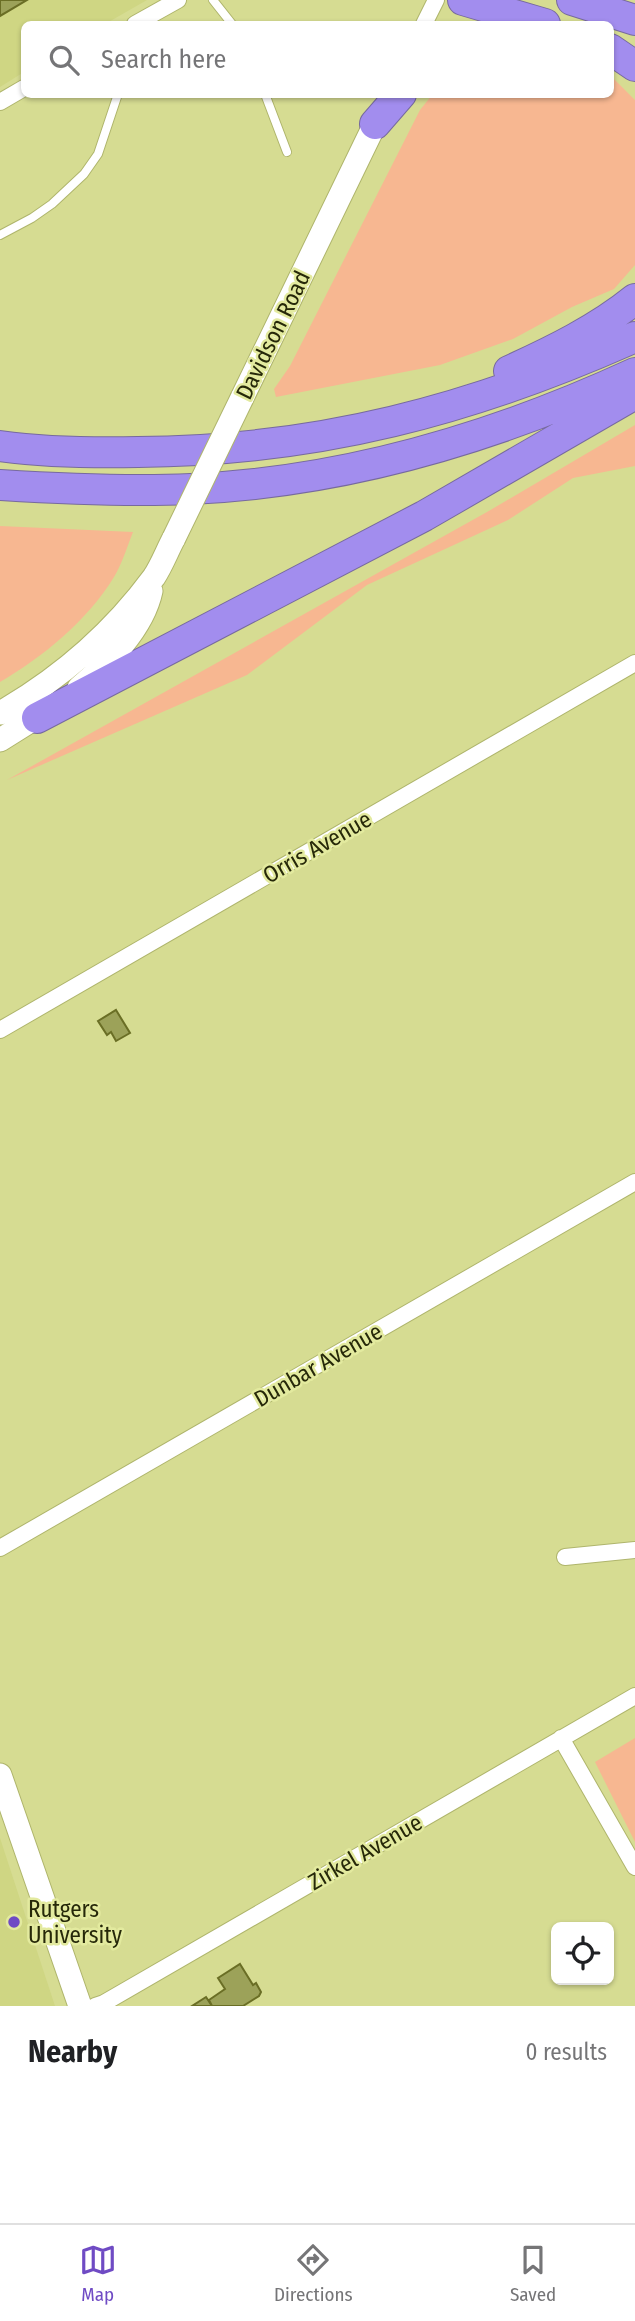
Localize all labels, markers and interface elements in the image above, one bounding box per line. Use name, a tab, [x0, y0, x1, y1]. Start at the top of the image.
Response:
search box	[21, 21, 614, 98]
icon: search	[45, 41, 83, 79]
text: Search here	[101, 44, 226, 75]
street label: Davidson Road	[230, 266, 316, 404]
street label: Orris Avenue	[258, 805, 376, 889]
street label: Dunbar Avenue	[249, 1317, 387, 1413]
street label: Zirkel Avenue	[303, 1808, 427, 1896]
place label: Rutgers University	[28, 1895, 123, 1949]
marker: Rutgers University	[6, 1914, 22, 1930]
map controls	[551, 1922, 614, 1985]
button: locate	[551, 1922, 614, 1985]
text: Nearby	[28, 2034, 117, 2070]
text: 0 results	[526, 2038, 607, 2066]
tab: Map	[79, 2241, 117, 2306]
tab: Directions	[274, 2241, 353, 2306]
tab: Saved	[510, 2241, 556, 2306]

